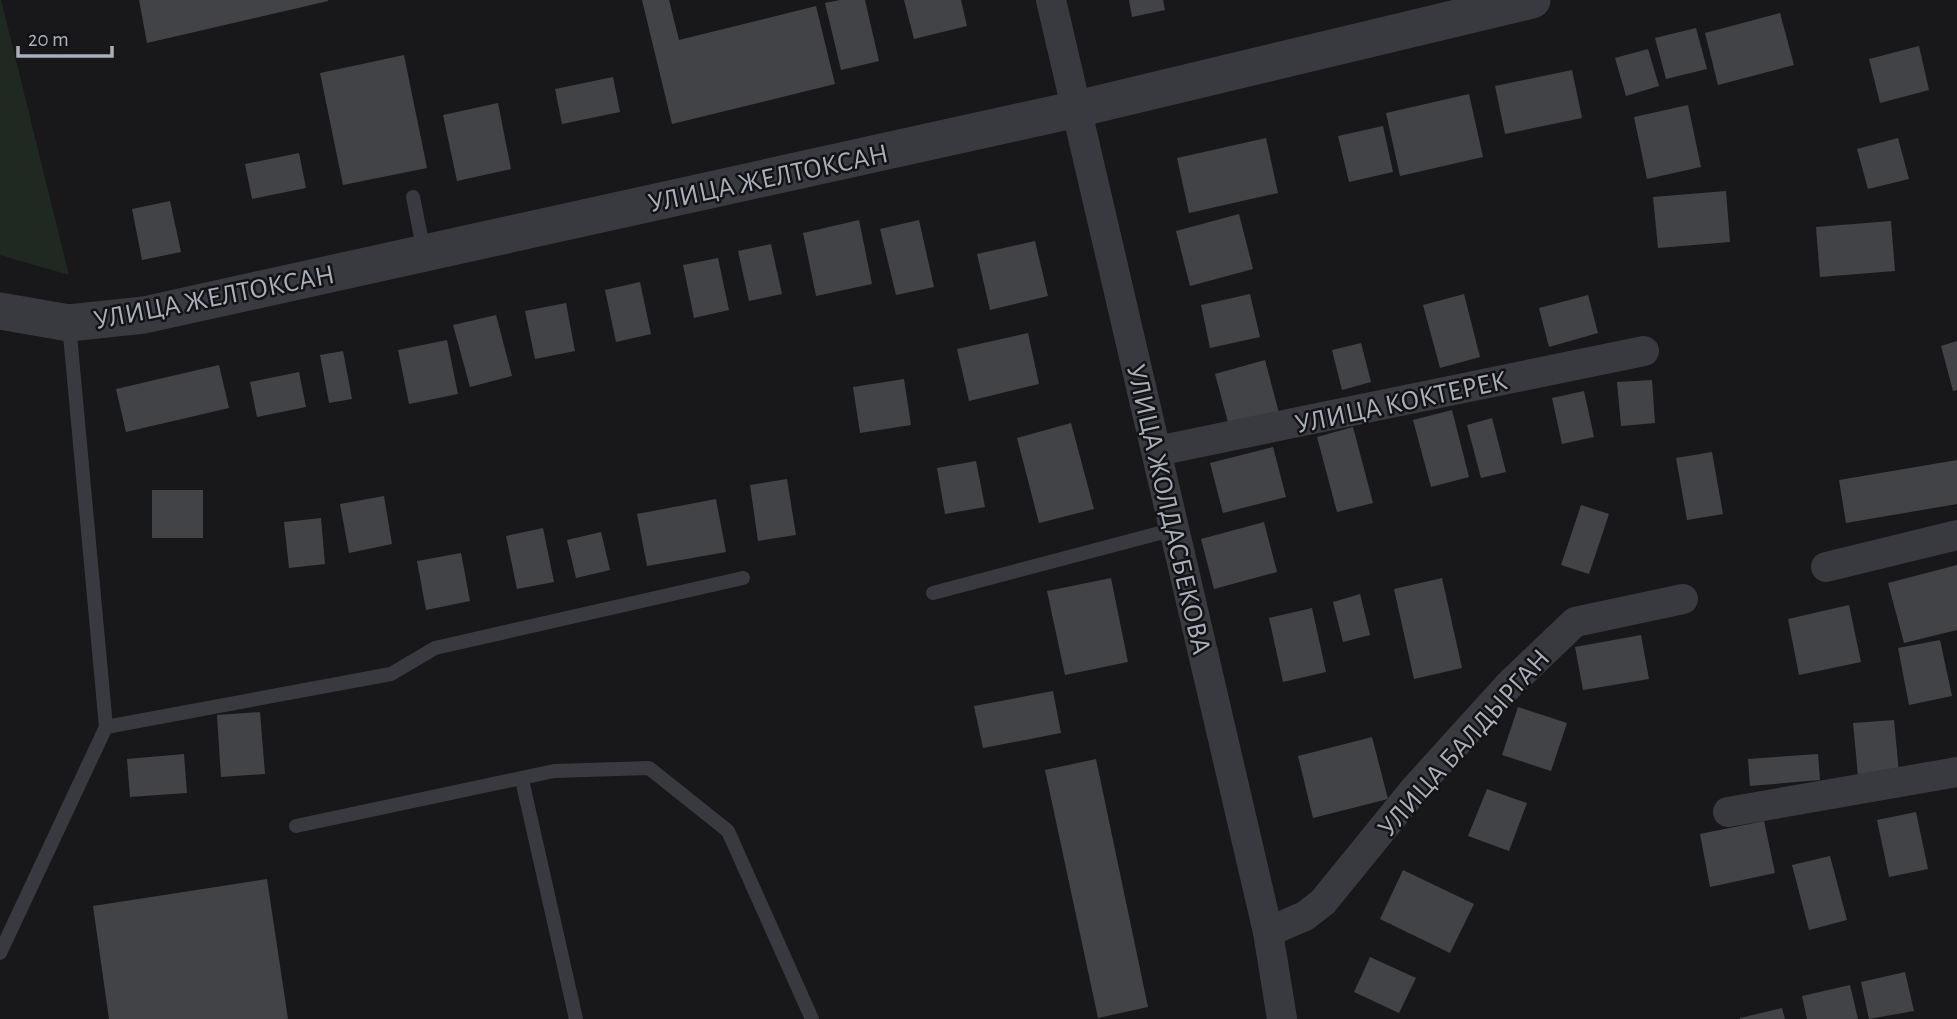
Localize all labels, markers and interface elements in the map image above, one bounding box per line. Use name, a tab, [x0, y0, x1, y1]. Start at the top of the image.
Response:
scale bar	[18, 14, 112, 58]
text: 20 m	[28, 29, 69, 50]
street label: УЛИЦА ЖЕЛТОКСАН	[646, 140, 891, 218]
street label: УЛИЦА ЖЕЛТОКСАН	[92, 261, 337, 335]
street label: УЛИЦА ЖОЛДАСБЕКОВА	[1121, 362, 1215, 657]
street label: УЛИЦА КОКТЕРЕК	[1293, 367, 1510, 439]
street label: УЛИЦА БАЛДЫРГАН	[1373, 644, 1556, 843]

